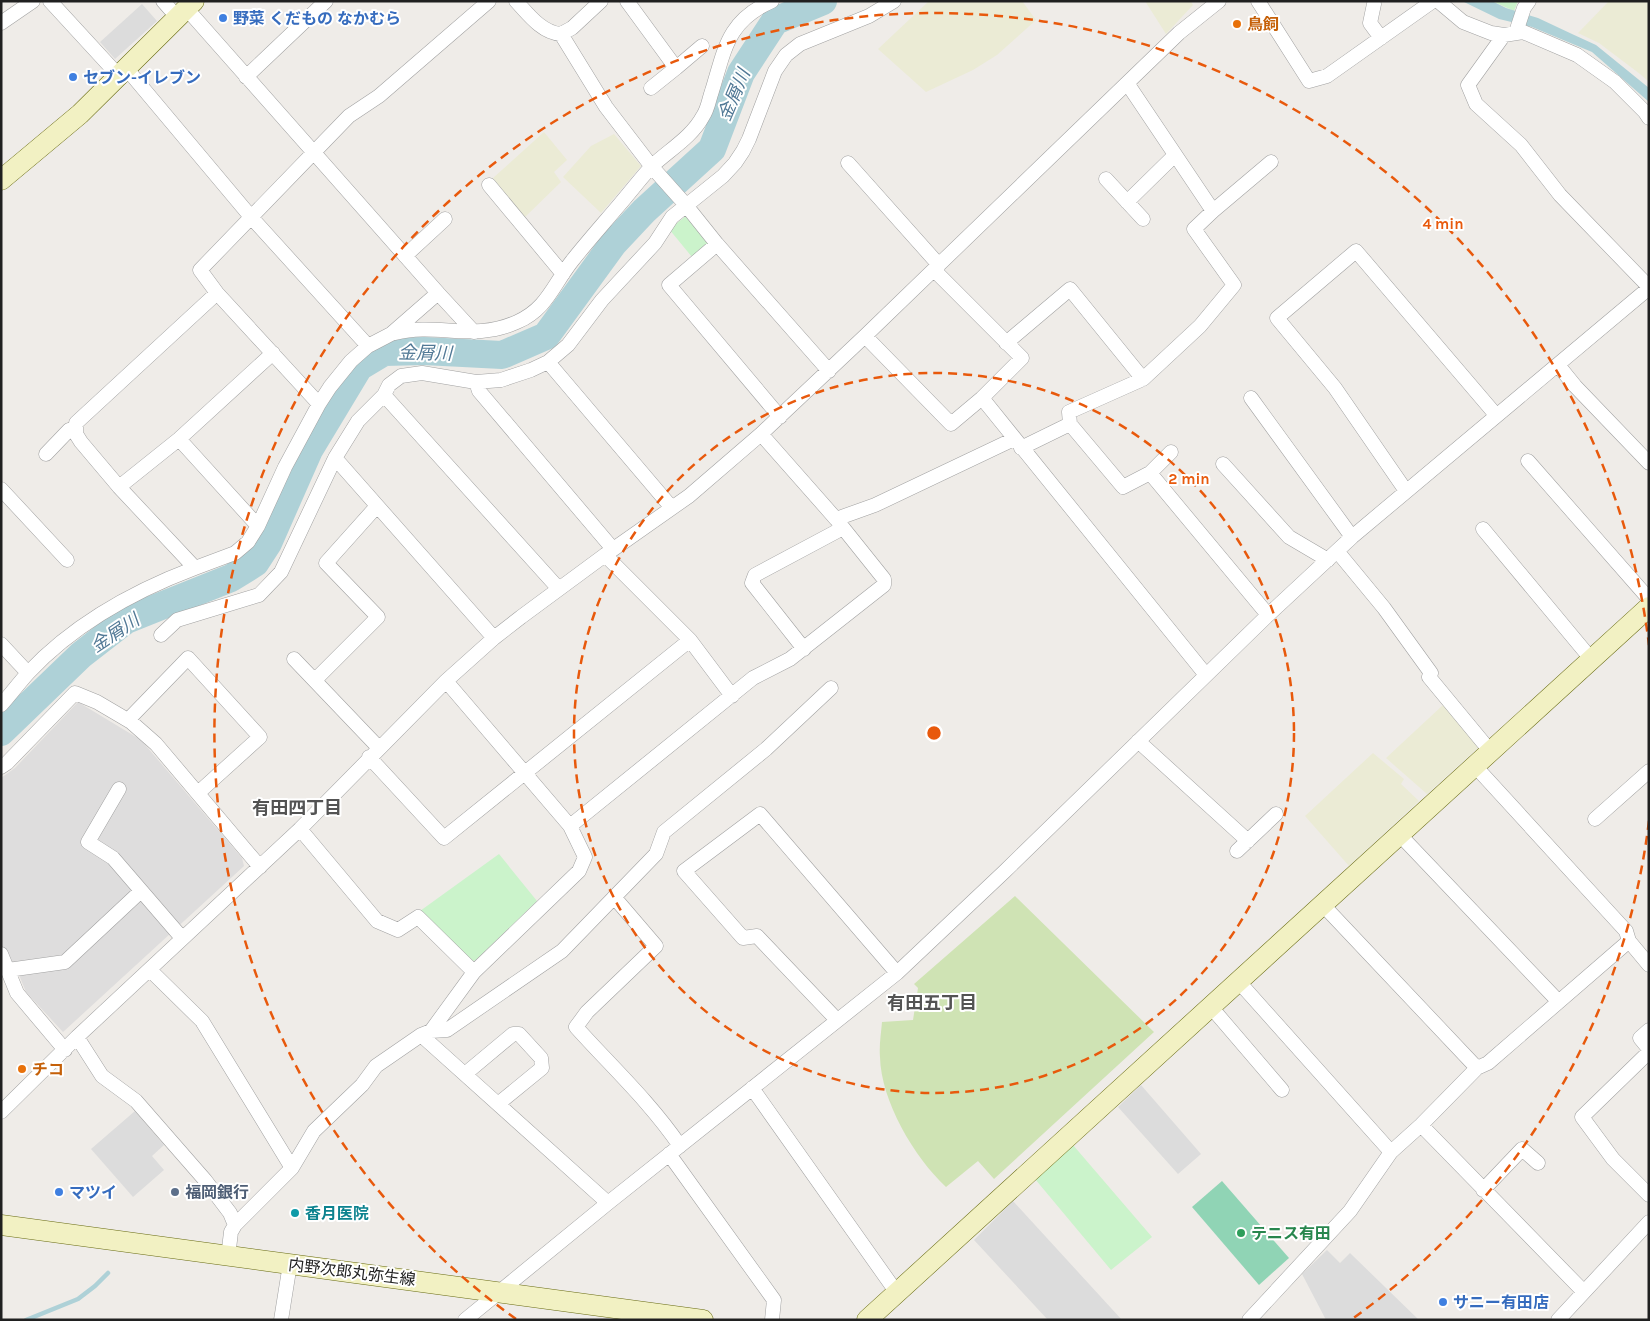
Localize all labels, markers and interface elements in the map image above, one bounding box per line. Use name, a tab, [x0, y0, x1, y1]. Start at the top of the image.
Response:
place label: 野菜 くだもの なかむら	[233, 9, 401, 28]
marker: 野菜 くだもの なかむら	[217, 12, 229, 24]
place label: 鳥飼	[1247, 15, 1279, 34]
marker: 鳥飼	[1231, 18, 1243, 30]
water label: 金屑川	[713, 64, 755, 124]
place label: セブン-イレブン	[83, 68, 201, 87]
marker: セブン-イレブン	[67, 71, 79, 83]
text: 4 min	[1422, 215, 1464, 233]
water label: 金屑川	[398, 342, 454, 365]
text: 2 min	[1168, 470, 1210, 488]
water label: 金屑川	[86, 608, 145, 657]
centre of rings	[925, 724, 943, 742]
district label: 有田四丁目	[252, 797, 342, 819]
district label: 有田五丁目	[887, 992, 977, 1014]
place label: チコ	[32, 1060, 64, 1079]
marker: チコ	[16, 1063, 28, 1075]
place label: マツイ	[69, 1183, 117, 1202]
place label: 福岡銀行	[185, 1183, 249, 1202]
marker: マツイ	[53, 1186, 65, 1198]
marker: 福岡銀行	[169, 1186, 181, 1198]
place label: 香月医院	[305, 1204, 369, 1223]
marker: 香月医院	[289, 1207, 301, 1219]
place label: テニス有田	[1251, 1224, 1331, 1243]
marker: テニス有田	[1235, 1227, 1247, 1239]
street label: 内野次郎丸弥生線	[287, 1255, 417, 1289]
place label: サニー有田店	[1453, 1293, 1549, 1312]
marker: サニー有田店	[1437, 1296, 1449, 1308]

